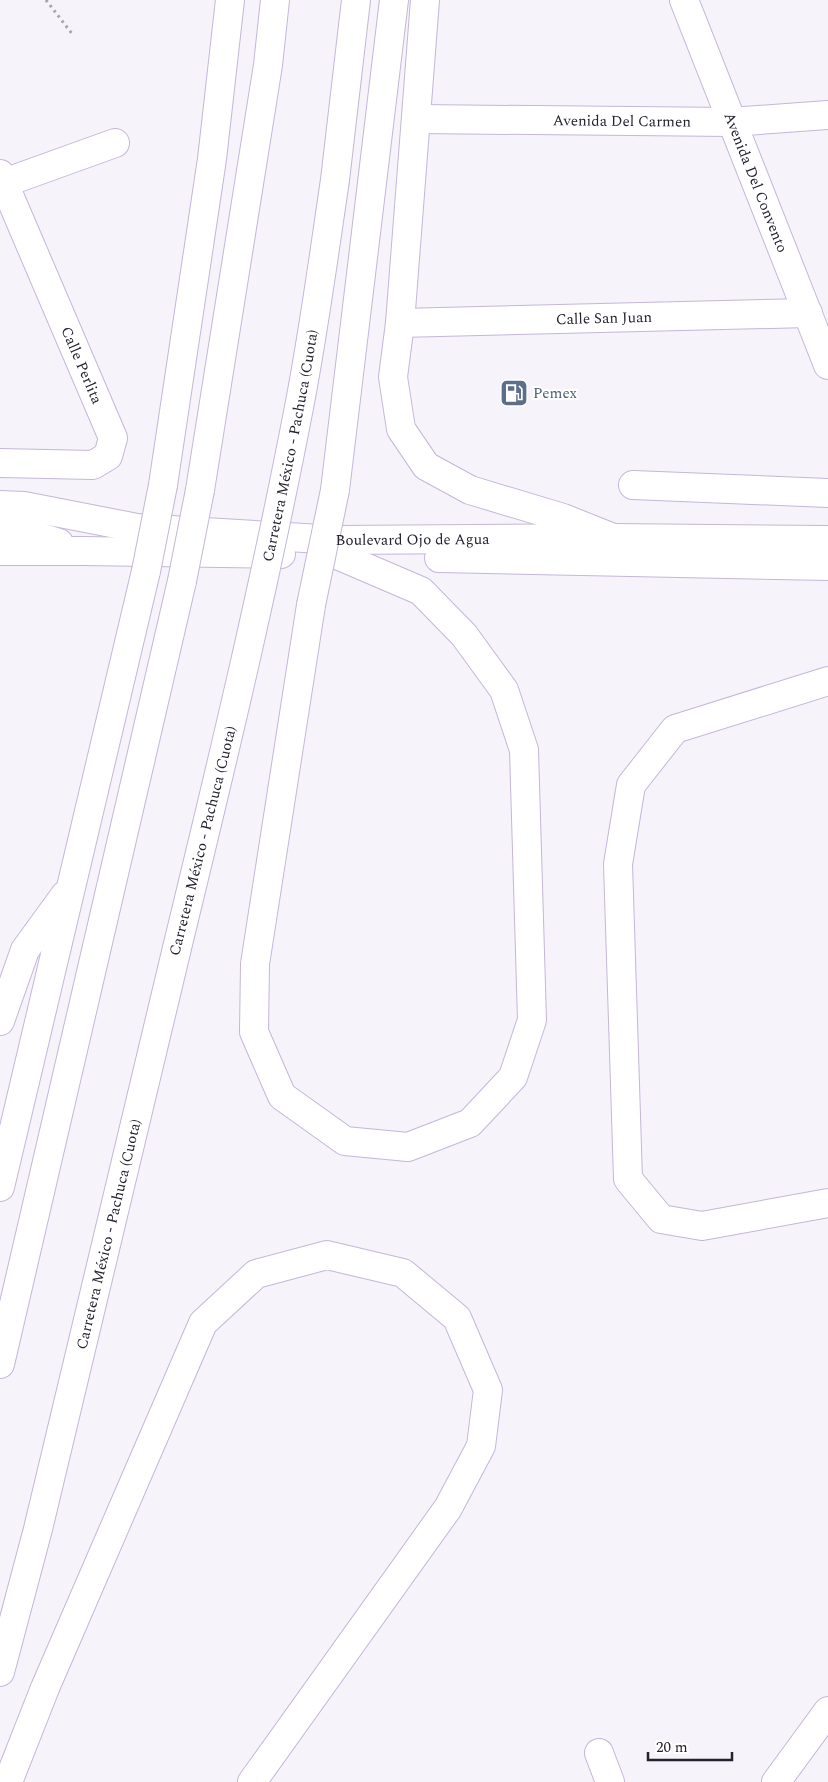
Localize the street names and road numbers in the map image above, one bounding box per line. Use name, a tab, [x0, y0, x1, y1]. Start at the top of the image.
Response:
street label: Avenida Del Carmen	[553, 109, 691, 133]
street label: Avenida Del Convento	[718, 109, 794, 256]
street label: Calle San Juan	[555, 305, 653, 331]
street label: Calle Perlita	[55, 323, 109, 408]
street label: Carretera México - Pachuca (Cuota)	[256, 328, 324, 564]
street label: Boulevard Ojo de Agua	[335, 527, 490, 552]
street label: Carretera México - Pachuca (Cuota)	[163, 724, 243, 958]
street label: Carretera México - Pachuca (Cuota)	[70, 1117, 147, 1352]

